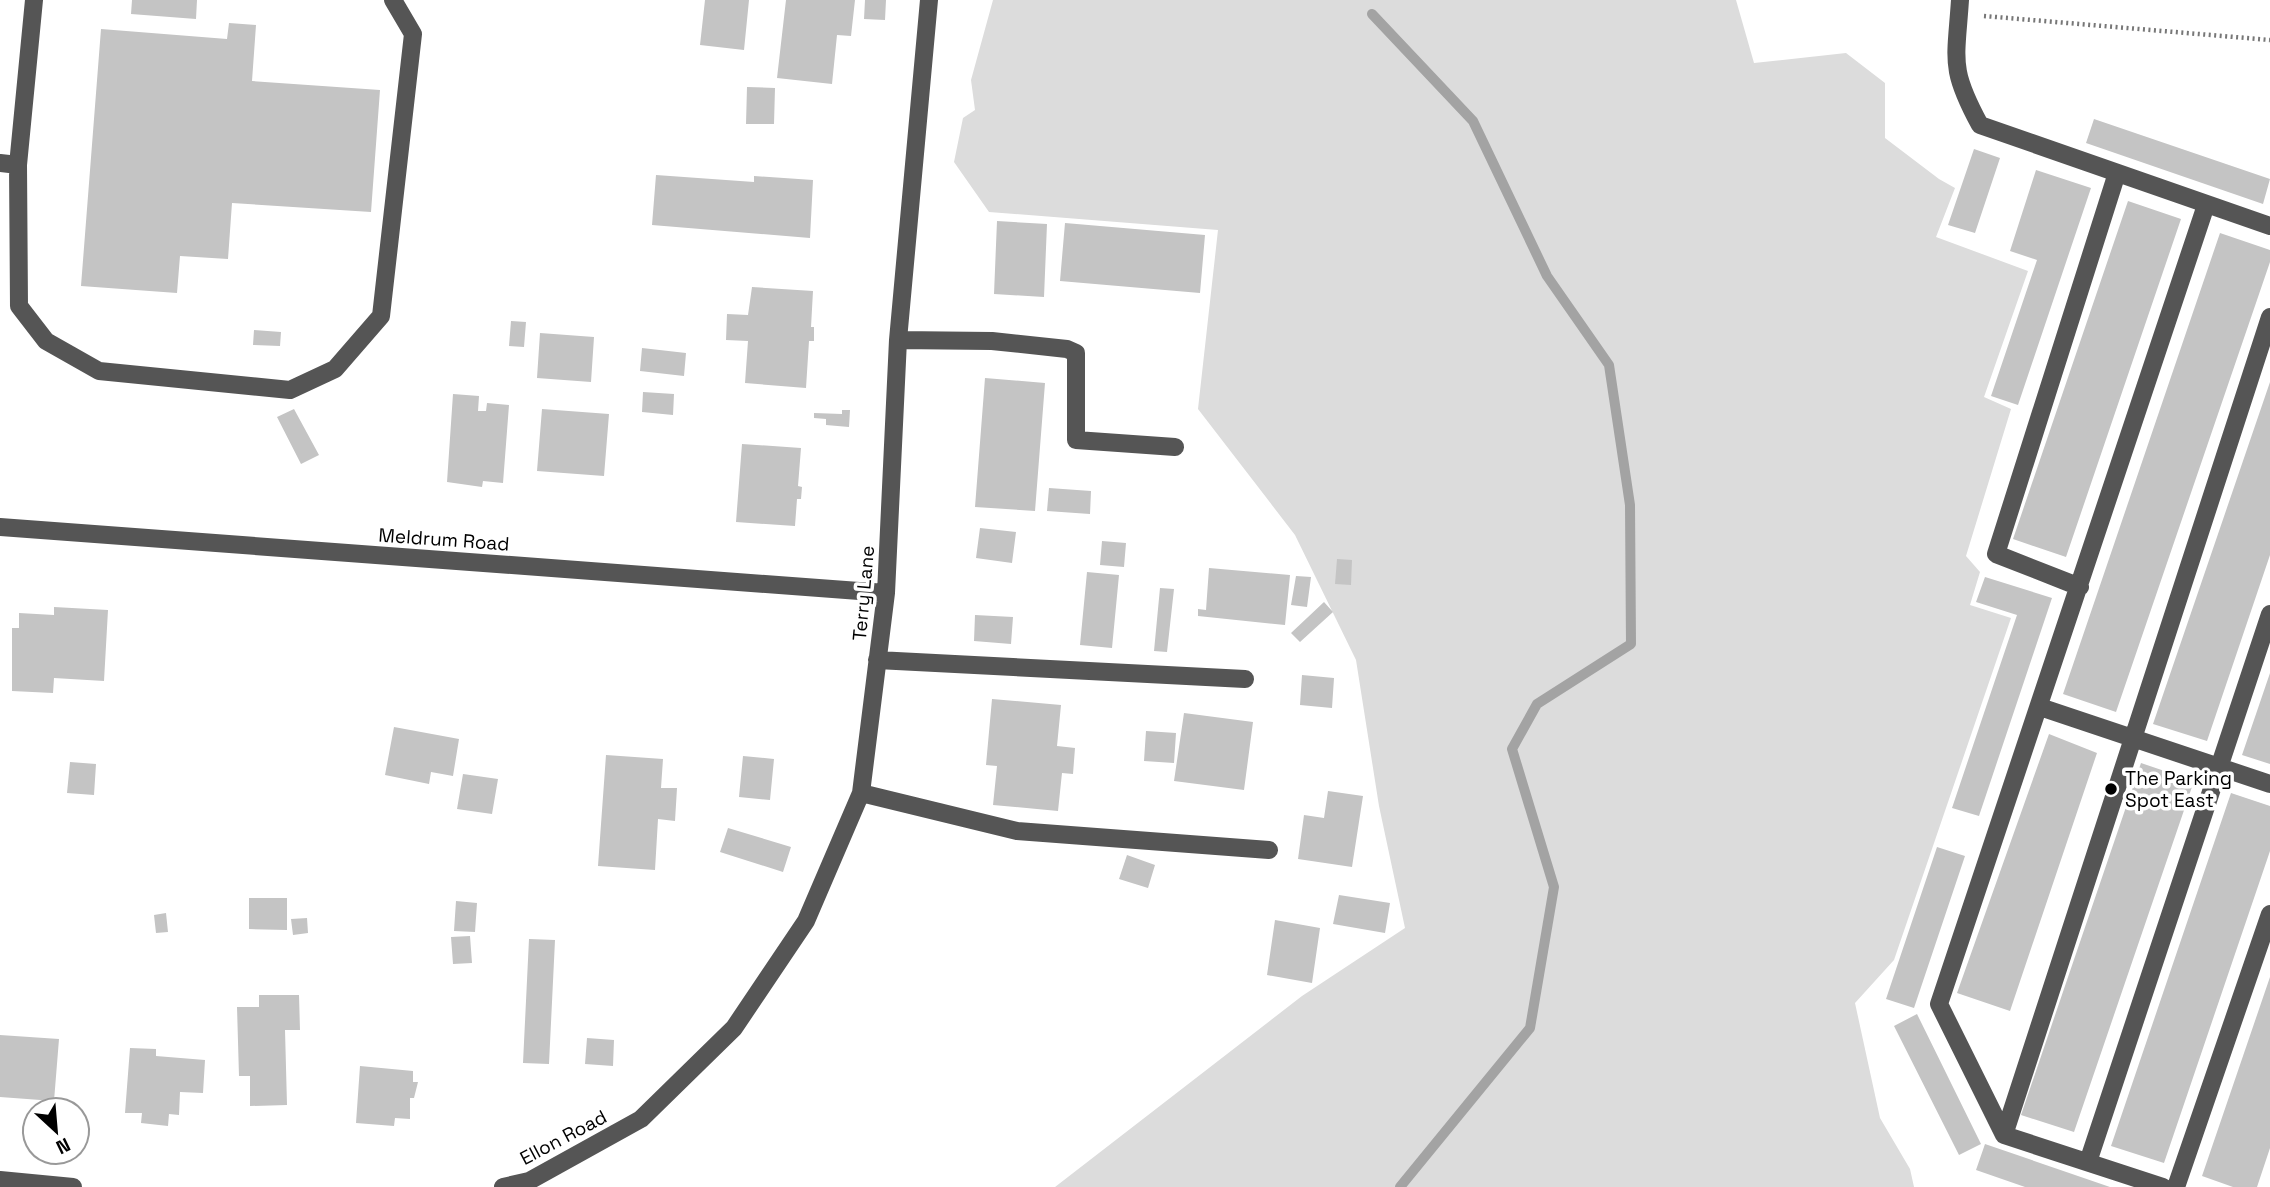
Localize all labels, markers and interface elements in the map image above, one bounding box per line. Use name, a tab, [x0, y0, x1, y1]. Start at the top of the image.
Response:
street label: Meldrum Road	[378, 522, 510, 557]
street label: Terry Lane	[847, 544, 880, 642]
place label: The Parking Spot East	[2125, 766, 2232, 813]
marker: The Parking Spot East	[2103, 781, 2119, 797]
north arrow	[21, 1096, 91, 1166]
street label: Ellon Road	[515, 1104, 611, 1171]
text: N	[52, 1132, 74, 1160]

